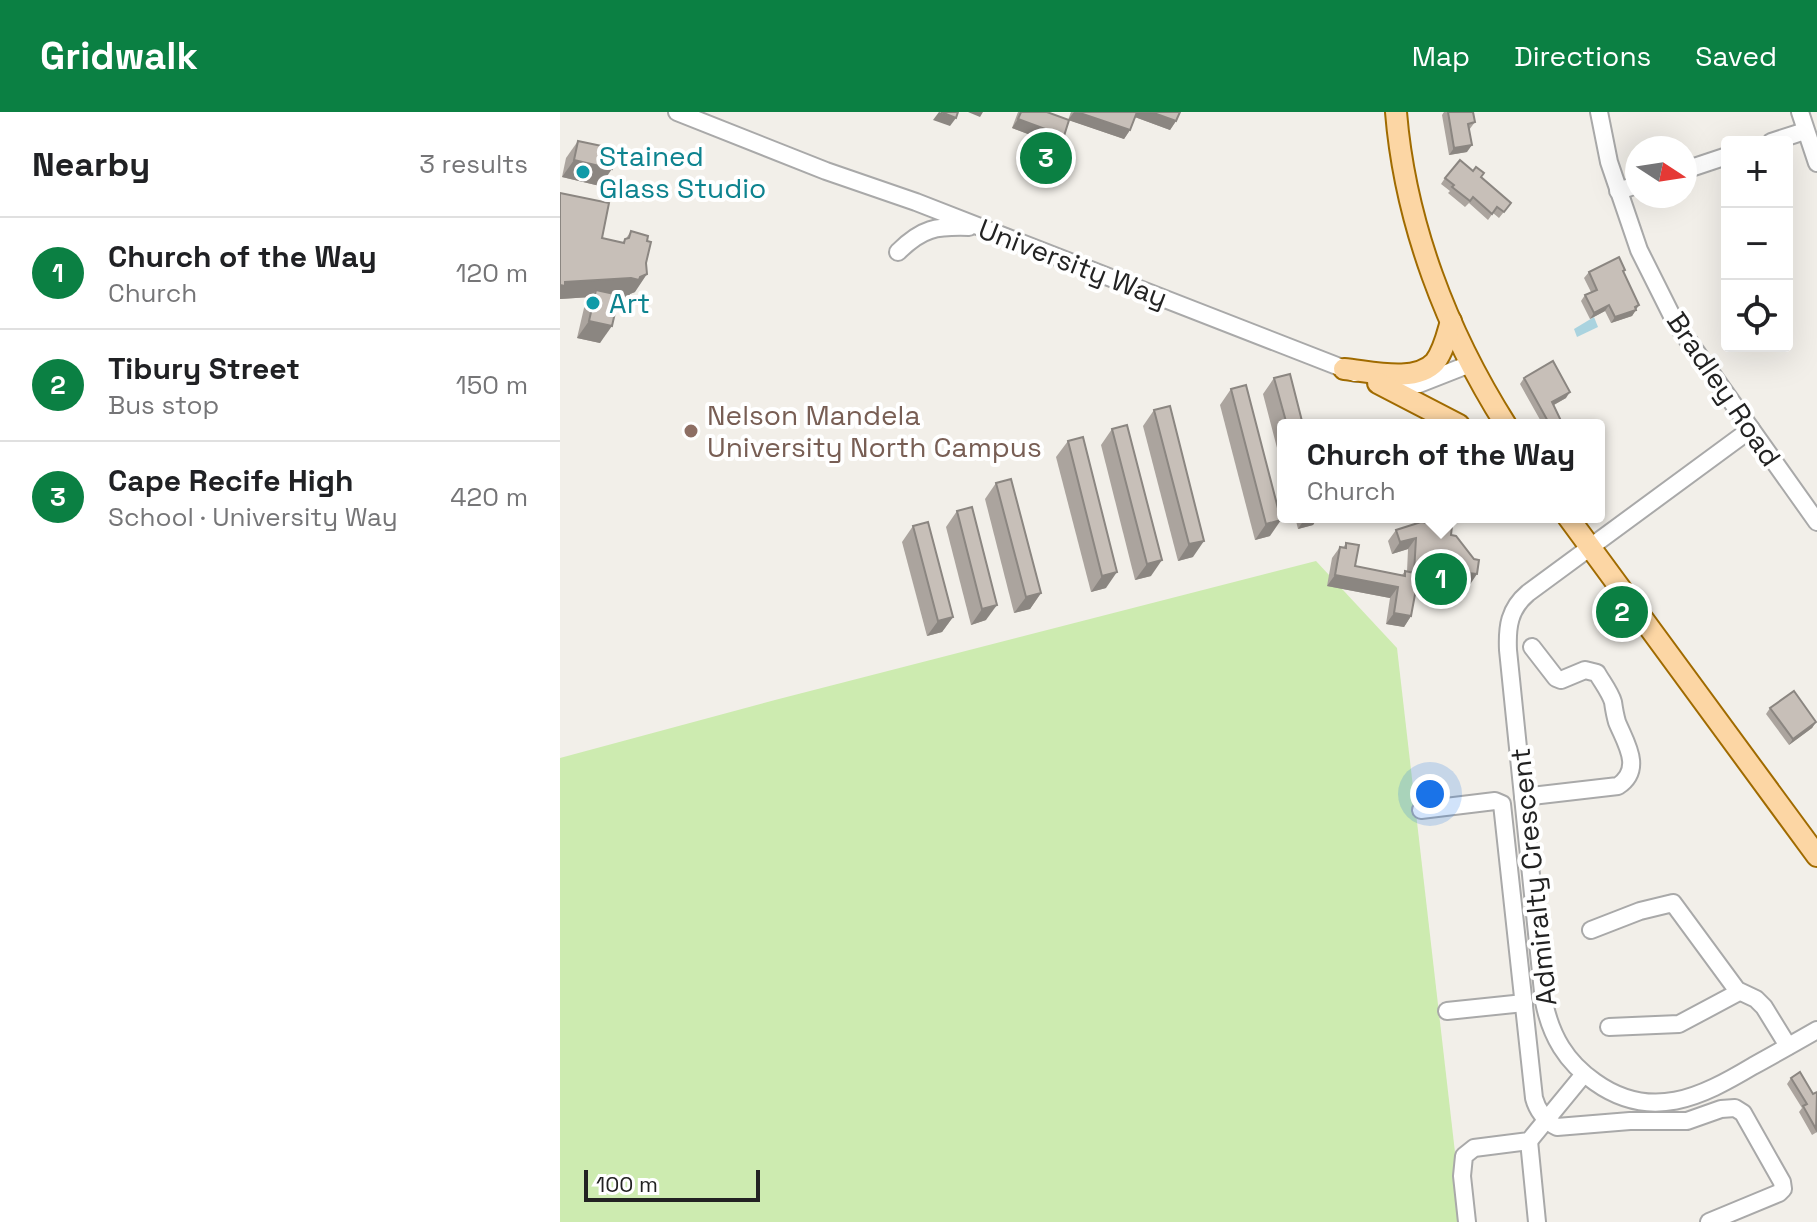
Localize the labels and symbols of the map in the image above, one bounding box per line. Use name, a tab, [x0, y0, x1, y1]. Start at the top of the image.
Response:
pin: 3	[1020, 128, 1072, 188]
north arrow	[1625, 136, 1697, 208]
place label: Stained Glass Studio	[599, 138, 766, 206]
marker: Stained Glass Studio	[574, 163, 592, 181]
street label: University Way	[973, 210, 1173, 316]
place label: Art	[609, 285, 650, 321]
marker: Art	[584, 294, 602, 312]
street label: Bradley Road	[1659, 305, 1789, 473]
place label: Nelson Mandela University North Campus	[707, 397, 1042, 465]
marker: Nelson Mandela University North Campus	[682, 422, 700, 440]
pin: 1	[1415, 549, 1467, 609]
pin: 2	[1596, 582, 1648, 642]
street label: Admiralty Crescent	[1502, 746, 1564, 1008]
your location	[1410, 774, 1450, 814]
scale bar	[584, 1166, 760, 1202]

